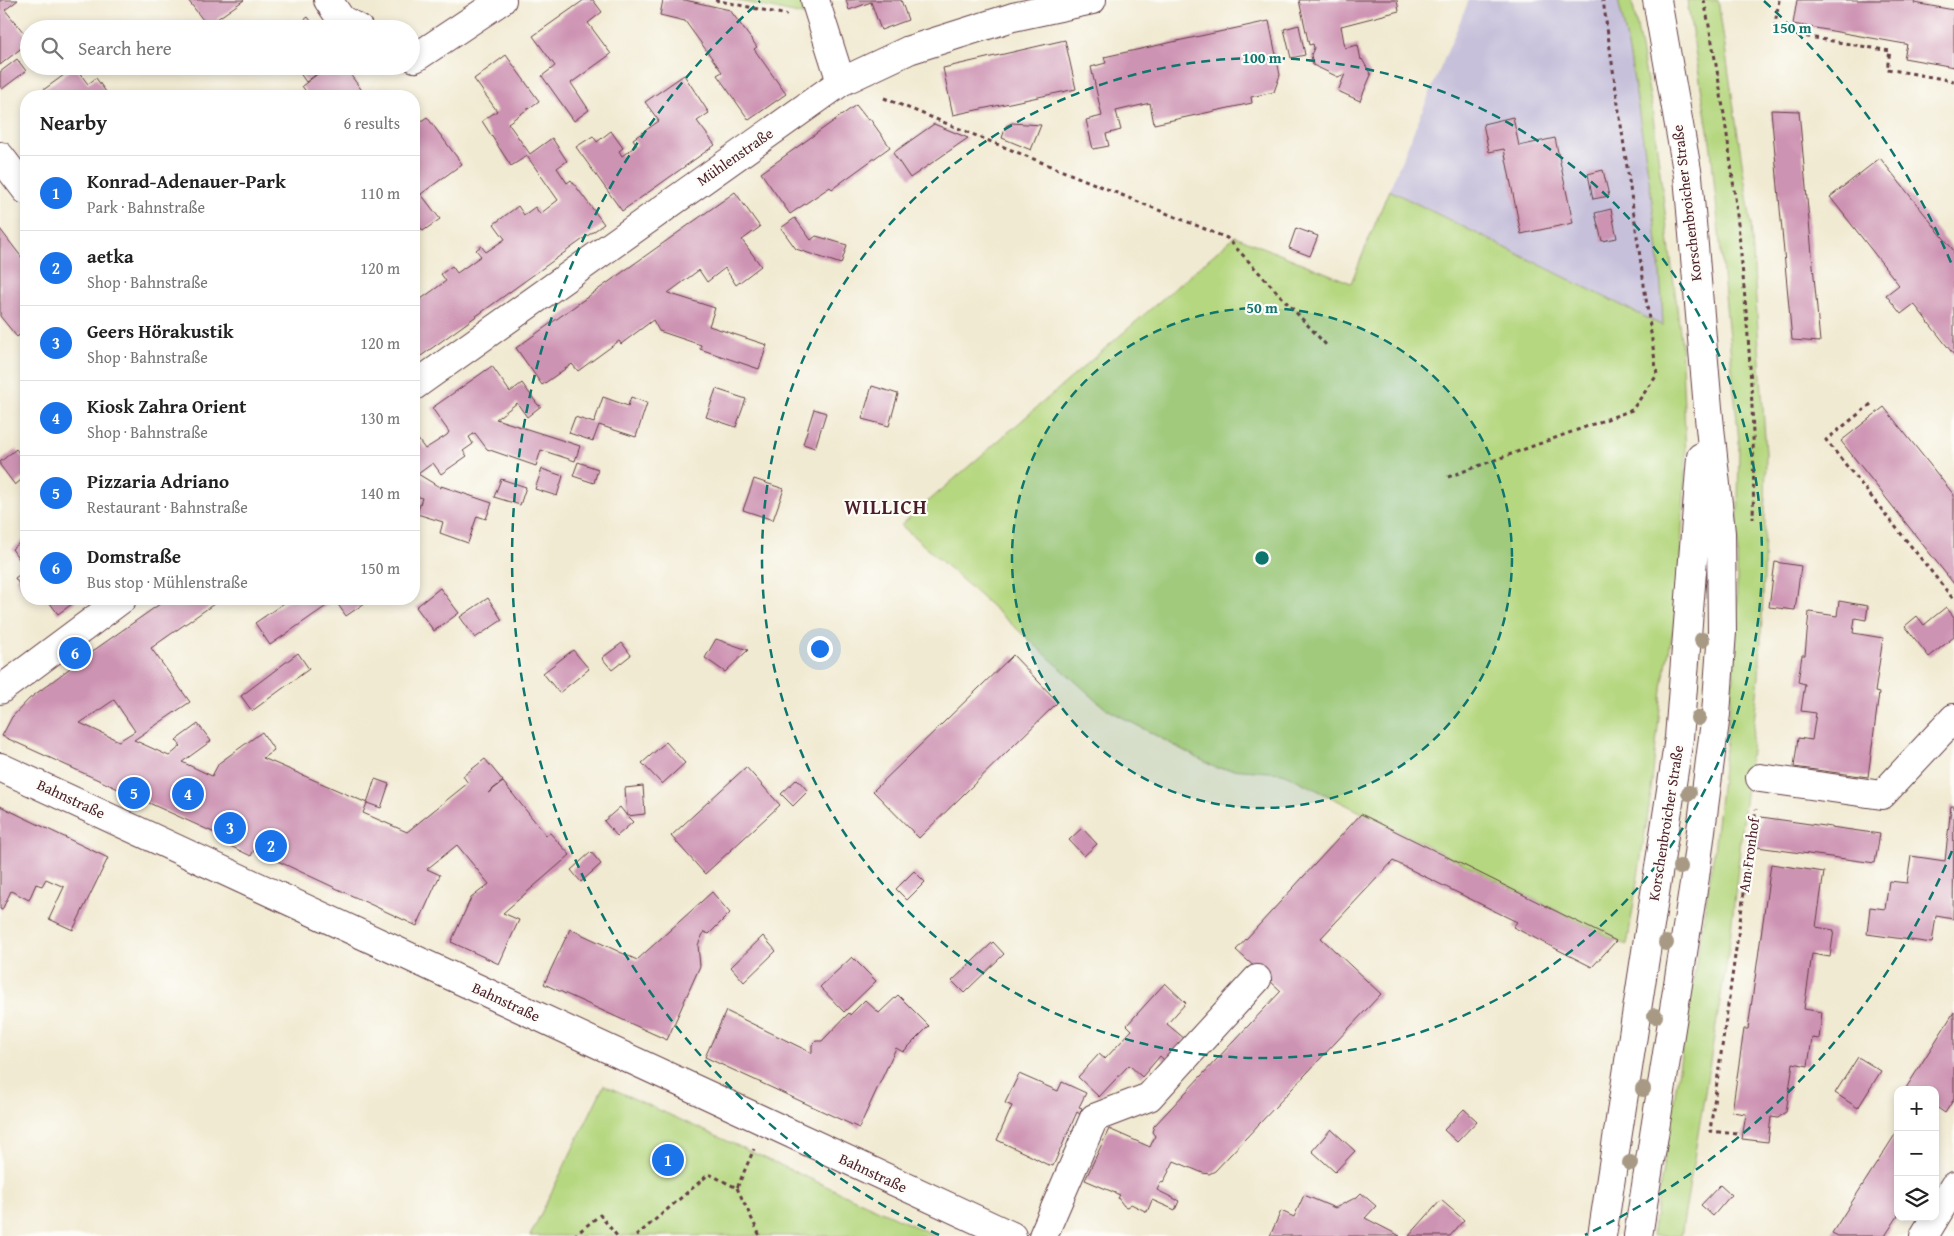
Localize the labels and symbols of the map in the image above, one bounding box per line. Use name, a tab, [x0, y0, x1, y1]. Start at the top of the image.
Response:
text: 150 m	[1772, 17, 1812, 38]
text: 100 m	[1242, 47, 1282, 68]
street label: Mühlenstraße	[692, 123, 777, 191]
street label: Korschenbroicher Straße	[1666, 124, 1707, 283]
text: 50 m	[1246, 297, 1278, 318]
district label: WILLICH	[844, 492, 928, 521]
centre of rings	[1253, 549, 1271, 567]
pin: 6	[59, 634, 91, 672]
your location	[807, 636, 833, 662]
street label: Korschenbroicher Straße	[1643, 743, 1688, 902]
street label: Bahnstraße	[34, 774, 109, 823]
pin: 5	[118, 774, 150, 812]
pin: 4	[172, 775, 204, 813]
pin: 3	[214, 809, 246, 847]
street label: Am Fronhof	[1733, 814, 1764, 893]
pin: 2	[255, 827, 287, 865]
street label: Bahnstraße	[469, 977, 544, 1026]
pin: 1	[652, 1141, 684, 1179]
street label: Bahnstraße	[836, 1148, 911, 1197]

